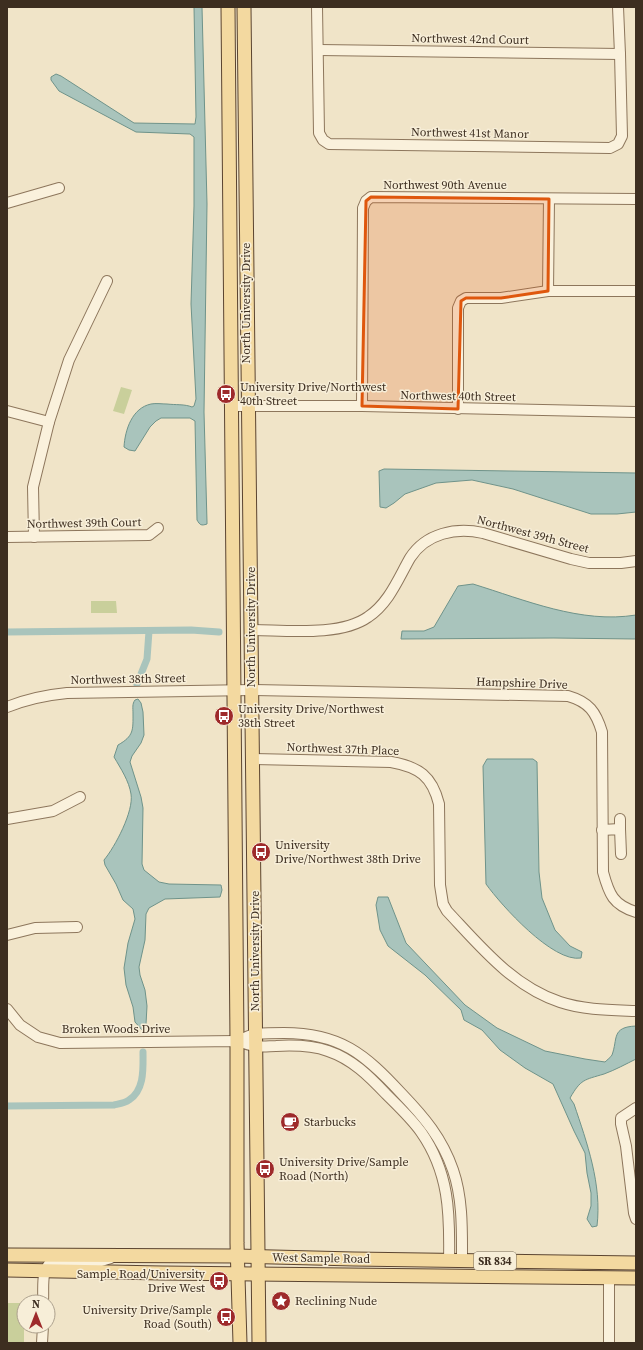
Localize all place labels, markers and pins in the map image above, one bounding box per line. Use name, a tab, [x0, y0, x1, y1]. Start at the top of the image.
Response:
place label: University Drive/Northwest 40th Street	[240, 379, 386, 409]
bus stop icon: University Drive/Northwest 40th Street	[215, 383, 237, 405]
place label: University Drive/Northwest 38th Street	[238, 701, 384, 731]
bus stop icon: University Drive/Northwest 38th Street	[213, 705, 235, 727]
place label: University Drive/Northwest 38th Drive	[275, 837, 421, 867]
bus stop icon: University Drive/Northwest 38th Drive	[250, 841, 272, 863]
cafe icon: Starbucks	[279, 1111, 301, 1133]
place label: Starbucks	[304, 1114, 356, 1130]
place label: University Drive/Sample Road (North)	[279, 1154, 409, 1184]
bus stop icon: University Drive/Sample Road (North)	[254, 1158, 276, 1180]
place label: Sample Road/University Drive West	[77, 1266, 206, 1296]
bus stop icon: Sample Road/University Drive West	[208, 1270, 230, 1292]
place icon: Reclining Nude	[270, 1290, 292, 1312]
place label: Reclining Nude	[295, 1293, 377, 1309]
place label: University Drive/Sample Road (South)	[82, 1302, 212, 1332]
bus stop icon: University Drive/Sample Road (South)	[215, 1306, 237, 1328]

